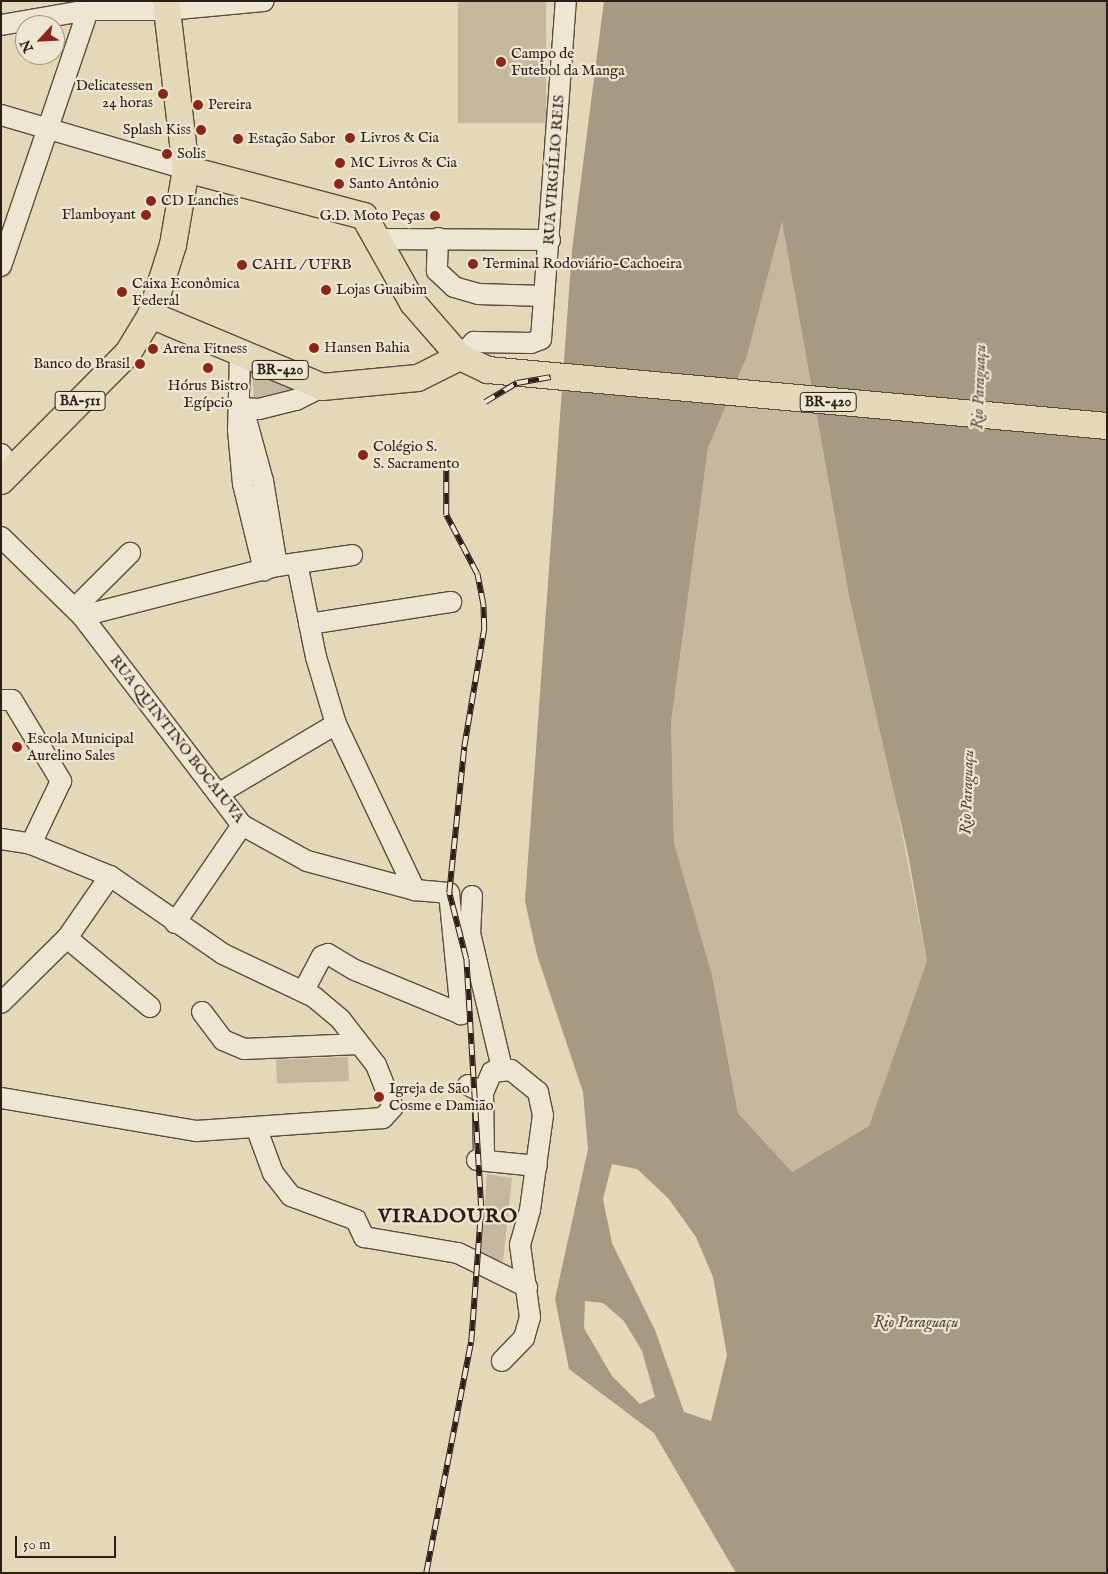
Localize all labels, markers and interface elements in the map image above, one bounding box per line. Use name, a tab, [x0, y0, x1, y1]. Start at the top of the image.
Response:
north arrow	[15, 15, 65, 65]
text: N	[17, 37, 38, 55]
place label: Campo de Futebol da Manga	[511, 44, 625, 79]
marker: Campo de Futebol da Manga	[495, 56, 507, 68]
place label: Delicatessen 24 horas	[76, 76, 153, 111]
marker: Delicatessen 24 horas	[157, 88, 169, 100]
street label: RUA VIRGÍLIO REIS	[540, 94, 568, 246]
place label: Pereira	[208, 96, 252, 114]
marker: Pereira	[192, 99, 204, 111]
place label: Splash Kiss	[123, 121, 191, 139]
marker: Splash Kiss	[195, 124, 207, 136]
place label: Livros & Cia	[360, 129, 439, 147]
place label: Estação Sabor	[248, 130, 335, 148]
marker: Livros & Cia	[344, 132, 356, 144]
marker: Estação Sabor	[232, 133, 244, 145]
place label: Solis	[177, 145, 206, 163]
marker: Solis	[161, 148, 173, 160]
place label: MC Livros & Cia	[350, 154, 457, 172]
marker: MC Livros & Cia	[334, 157, 346, 169]
place label: Santo Antônio	[349, 175, 439, 193]
marker: Santo Antônio	[333, 178, 345, 190]
place label: CD Lanches	[161, 192, 239, 210]
marker: CD Lanches	[145, 195, 157, 207]
place label: Flamboyant	[62, 206, 136, 224]
place label: G.D. Moto Peças	[320, 207, 425, 225]
marker: Flamboyant	[140, 209, 152, 221]
marker: G.D. Moto Peças	[429, 210, 441, 222]
place label: Terminal Rodoviário-Cachoeira	[483, 255, 682, 273]
place label: CAHL / UFRB	[252, 256, 351, 274]
marker: Terminal Rodoviário-Cachoeira	[467, 258, 479, 270]
marker: CAHL / UFRB	[236, 259, 248, 271]
place label: Caixa Econômica Federal	[132, 274, 240, 309]
place label: Lojas Guaibim	[336, 281, 427, 299]
marker: Lojas Guaibim	[320, 284, 332, 296]
marker: Caixa Econômica Federal	[116, 286, 128, 298]
place label: Hansen Bahia	[324, 339, 410, 357]
place label: Arena Fitness	[163, 340, 247, 358]
marker: Hansen Bahia	[308, 342, 320, 354]
marker: Arena Fitness	[147, 343, 159, 355]
water label: Rio Paraguaçu	[969, 344, 991, 430]
place label: Banco do Brasil	[33, 355, 130, 373]
marker: Banco do Brasil	[134, 358, 146, 370]
road number: BR-420	[251, 358, 309, 382]
marker: Hórus Bistro Egípcio	[202, 362, 214, 374]
place label: Hórus Bistro Egípcio	[168, 376, 248, 411]
road number: BA-511	[54, 390, 106, 412]
road number: BR-420	[799, 391, 857, 414]
place label: Colégio S. S. Sacramento	[373, 437, 459, 472]
marker: Colégio S. S. Sacramento	[357, 449, 369, 461]
street label: RUA QUINTINO BOCAIUVA	[106, 652, 248, 826]
place label: Escola Municipal Aurelino Sales	[27, 729, 134, 764]
marker: Escola Municipal Aurelino Sales	[11, 741, 23, 753]
water label: Rio Paraguaçu	[957, 749, 979, 835]
place label: Igreja de São Cosme e Damião	[389, 1079, 494, 1114]
marker: Igreja de São Cosme e Damião	[373, 1091, 385, 1103]
district label: VIRADOURO	[377, 1204, 519, 1228]
water label: Rio Paraguaçu	[873, 1313, 959, 1333]
scale bar	[18, 1526, 119, 1558]
text: 50 m	[23, 1535, 51, 1554]

